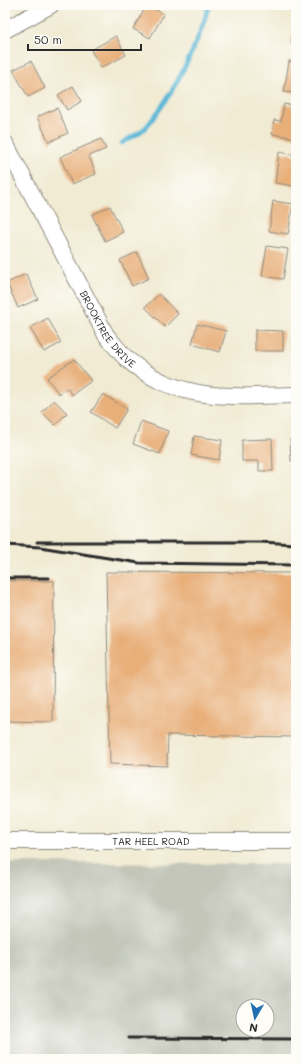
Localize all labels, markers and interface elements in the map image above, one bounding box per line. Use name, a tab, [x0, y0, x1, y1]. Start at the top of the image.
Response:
scale bar	[28, 26, 141, 52]
text: 50 m	[34, 31, 62, 47]
street label: BROOKTREE DRIVE	[77, 288, 139, 371]
street label: TAR HEEL ROAD	[112, 834, 190, 848]
north arrow	[235, 998, 275, 1038]
text: N	[248, 1020, 259, 1036]

